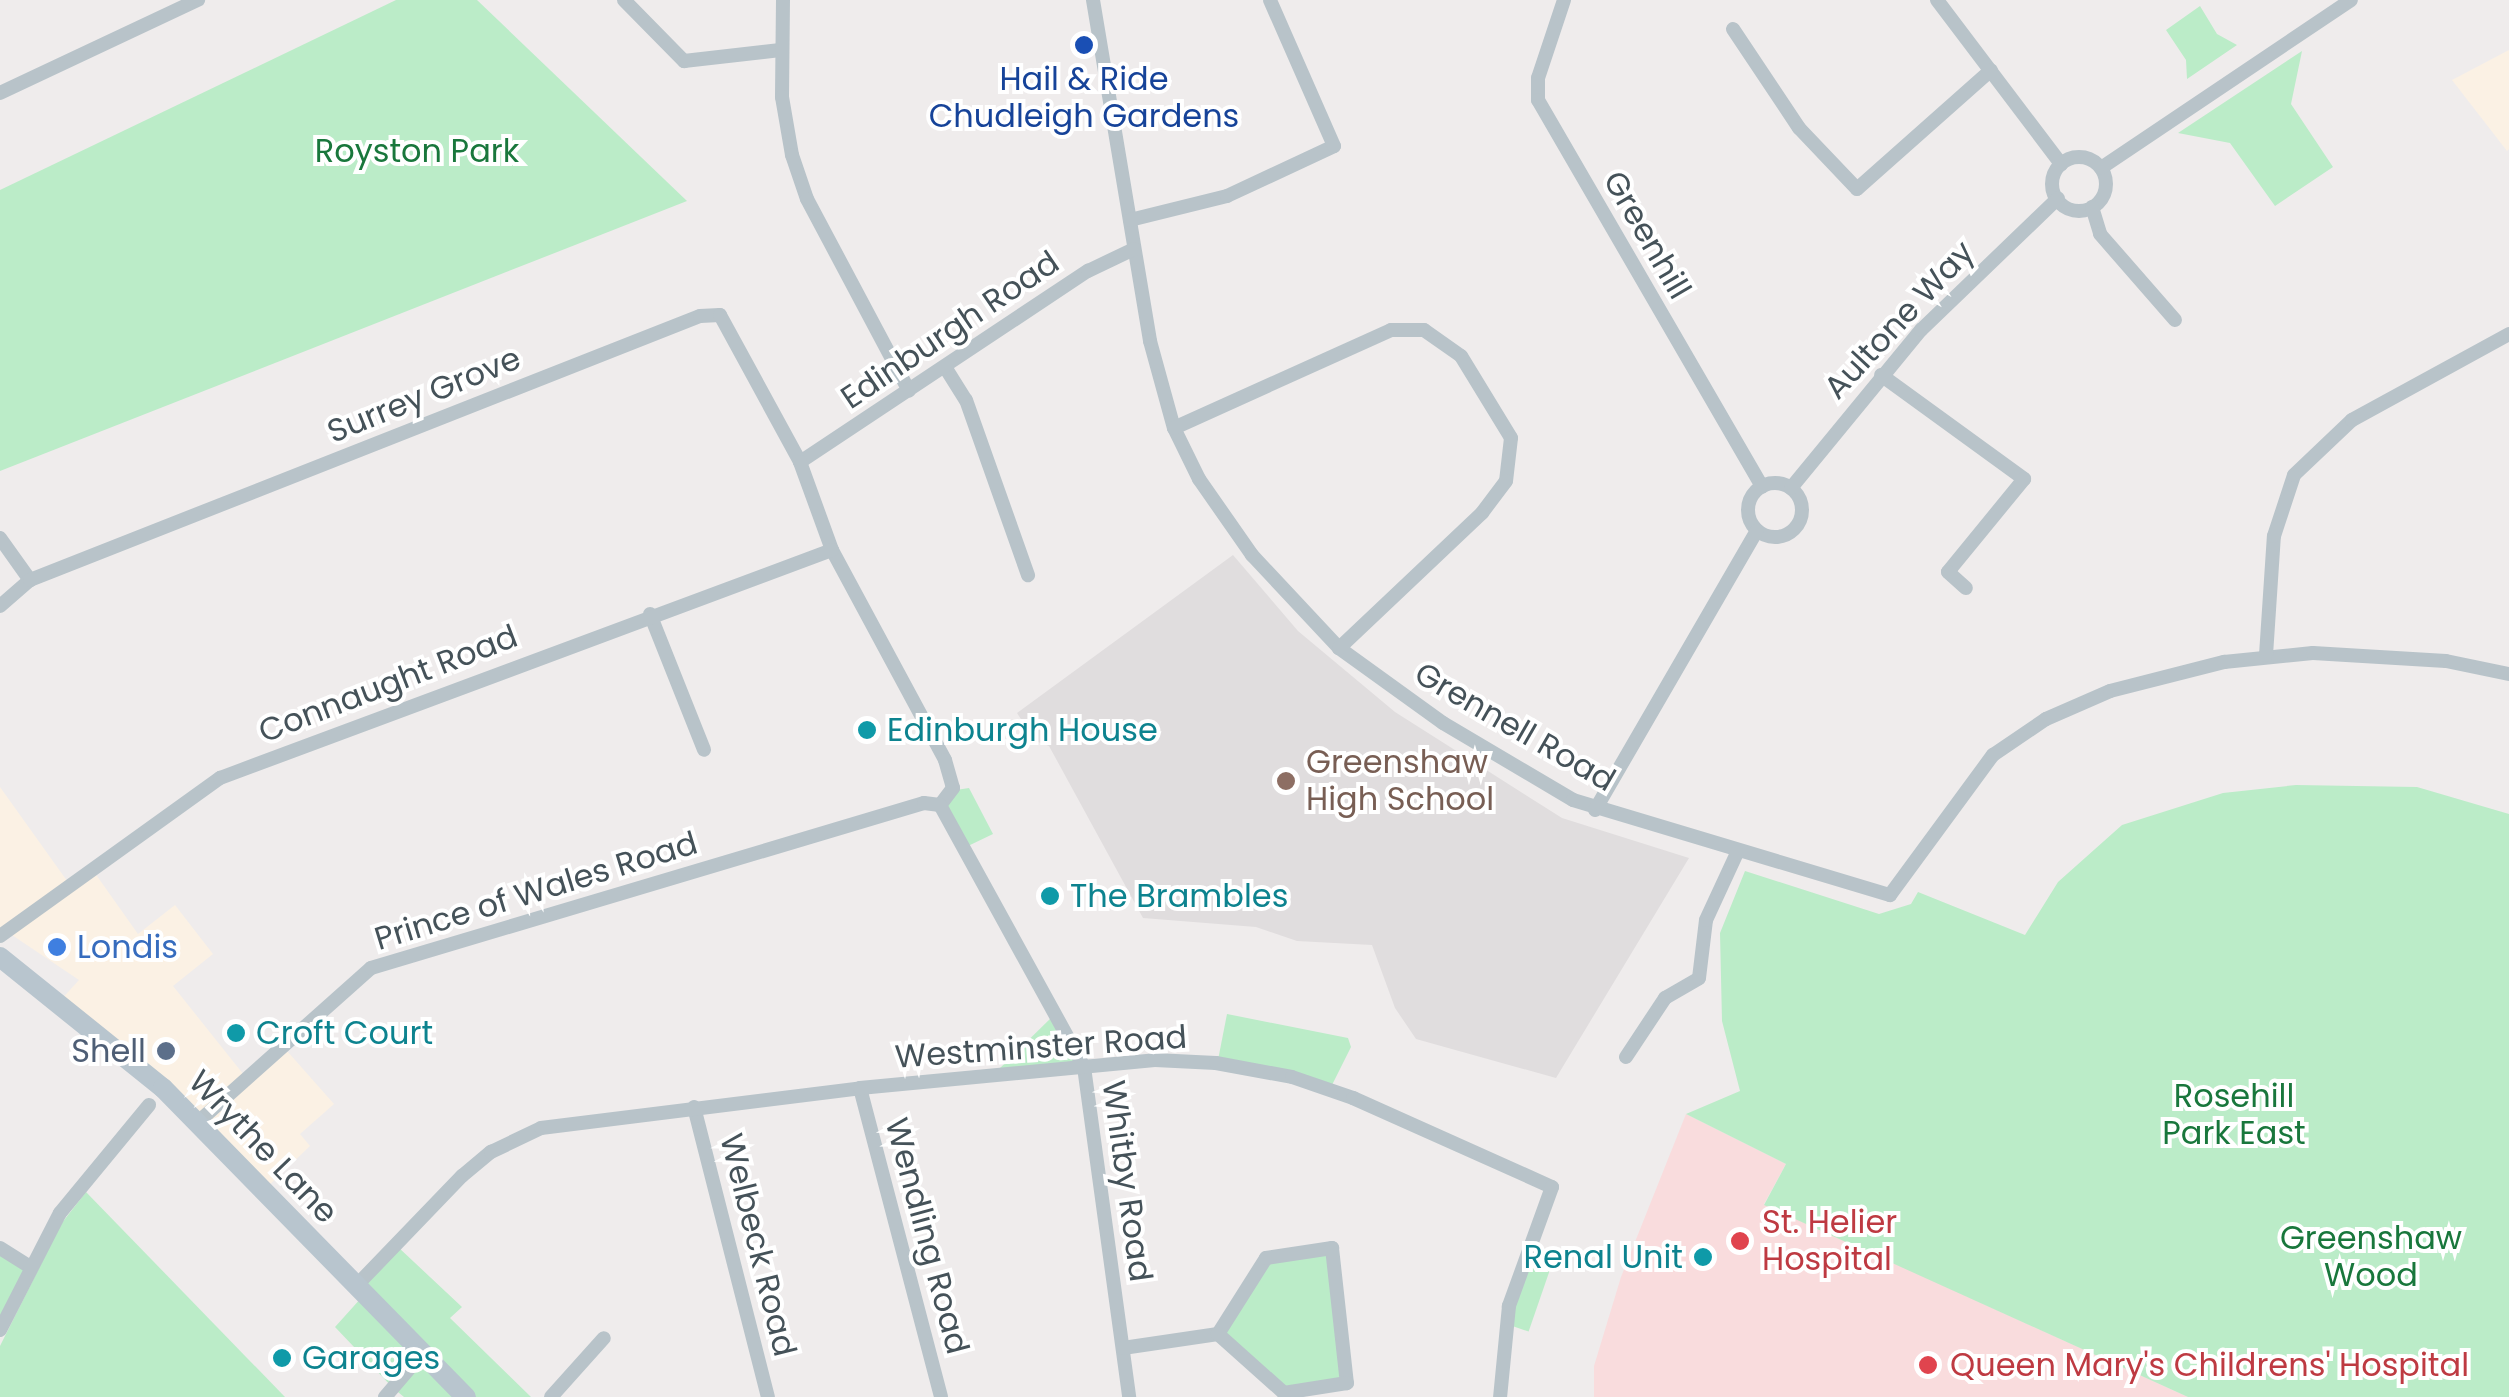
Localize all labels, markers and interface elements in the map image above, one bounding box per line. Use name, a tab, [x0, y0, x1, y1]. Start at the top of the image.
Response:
marker: Hail & Ride Chudleigh Gardens	[1073, 34, 1095, 56]
place label: Hail & Ride Chudleigh Gardens	[929, 61, 1239, 136]
park label: Royston Park	[315, 132, 519, 170]
street label: Greenhill	[1595, 164, 1699, 306]
street label: Aultone Way	[1816, 233, 1982, 407]
street label: Edinburgh Road	[834, 243, 1066, 417]
street label: Surrey Grove	[322, 339, 526, 451]
street label: Connaught Road	[253, 617, 523, 751]
street label: Grennell Road	[1408, 654, 1622, 800]
place label: Edinburgh House	[887, 711, 1158, 749]
marker: Edinburgh House	[856, 719, 878, 741]
place label: Greenshaw High School	[1306, 744, 1494, 819]
marker: Greenshaw High School	[1275, 770, 1297, 792]
street label: Prince of Wales Road	[370, 824, 702, 958]
place label: The Brambles	[1070, 877, 1288, 915]
marker: The Brambles	[1039, 885, 1061, 907]
place label: Londis	[77, 928, 178, 966]
marker: Londis	[46, 936, 68, 958]
place label: Croft Court	[256, 1014, 433, 1052]
street label: Westminster Road	[894, 1018, 1188, 1076]
marker: Croft Court	[225, 1022, 247, 1044]
place label: Shell	[71, 1032, 146, 1070]
marker: Shell	[155, 1040, 177, 1062]
street label: Wrythe Lane	[181, 1063, 345, 1231]
street label: Whitby Road	[1094, 1078, 1160, 1284]
park label: Rosehill Park East	[2162, 1078, 2306, 1153]
street label: Wendling Road	[877, 1114, 977, 1358]
street label: Welbeck Road	[712, 1130, 804, 1360]
place label: St. Helier Hospital	[1762, 1204, 1897, 1279]
park label: Greenshaw Wood	[2280, 1220, 2462, 1295]
marker: St. Helier Hospital	[1727, 1228, 1753, 1254]
place label: Renal Unit	[1524, 1238, 1683, 1276]
marker: Renal Unit	[1692, 1246, 1714, 1268]
place label: Garages	[302, 1339, 440, 1377]
place label: Queen Mary's Childrens' Hospital	[1950, 1346, 2469, 1384]
marker: Garages	[271, 1347, 293, 1369]
marker: Queen Mary's Childrens' Hospital	[1915, 1352, 1941, 1378]

